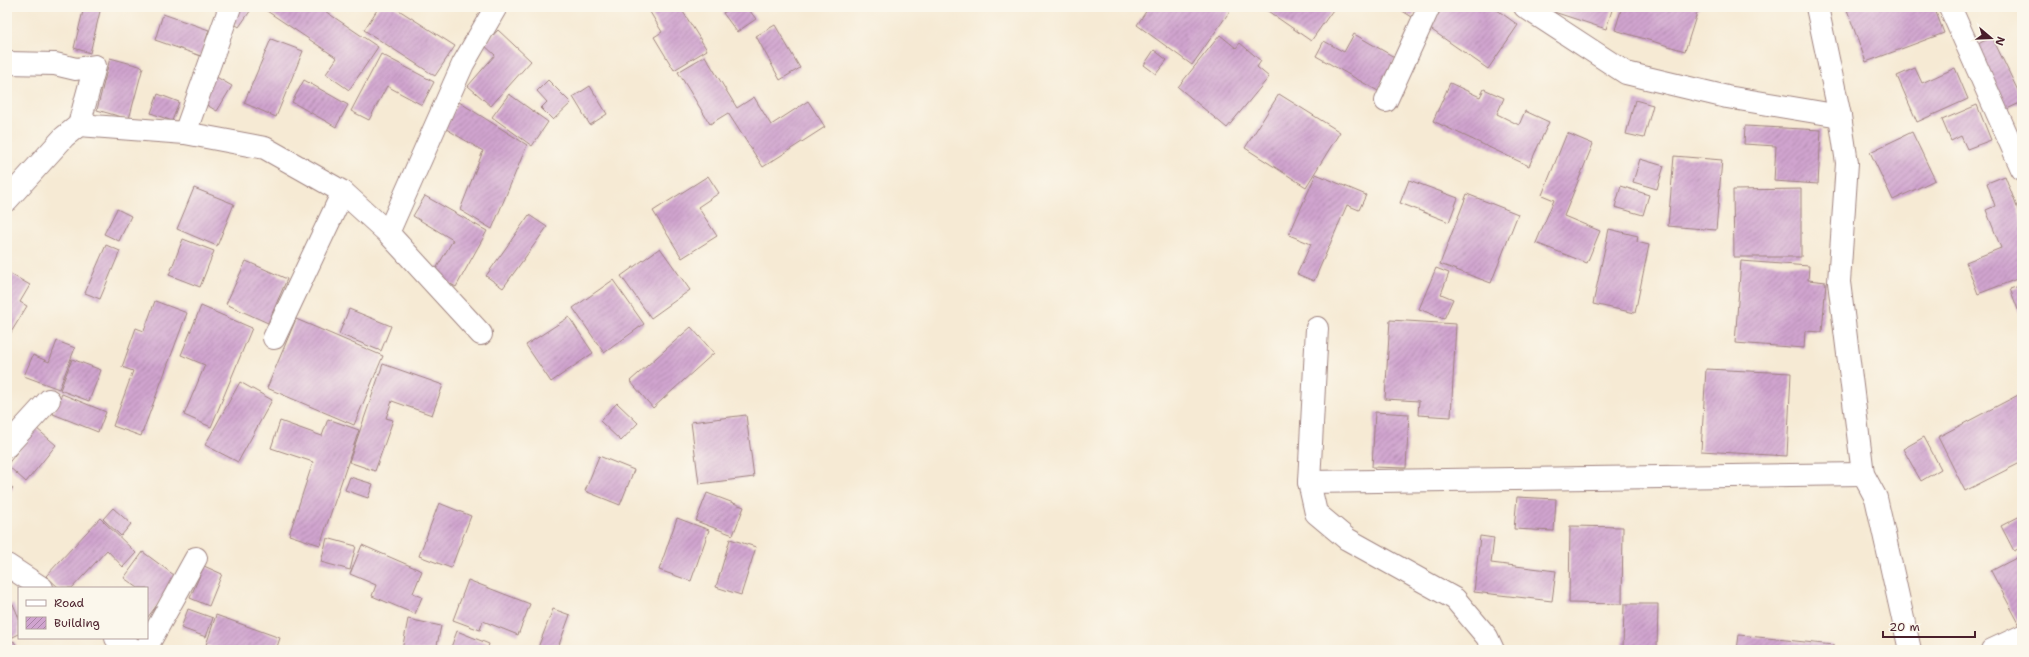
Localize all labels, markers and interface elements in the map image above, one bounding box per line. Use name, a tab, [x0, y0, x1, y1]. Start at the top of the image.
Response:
north arrow	[1971, 18, 2011, 58]
text: N	[1991, 35, 2008, 48]
legend	[18, 587, 148, 639]
text: Road	[54, 595, 85, 611]
scale bar	[1883, 613, 1975, 639]
text: Building	[54, 615, 100, 631]
text: 20 m	[1889, 619, 1920, 635]

